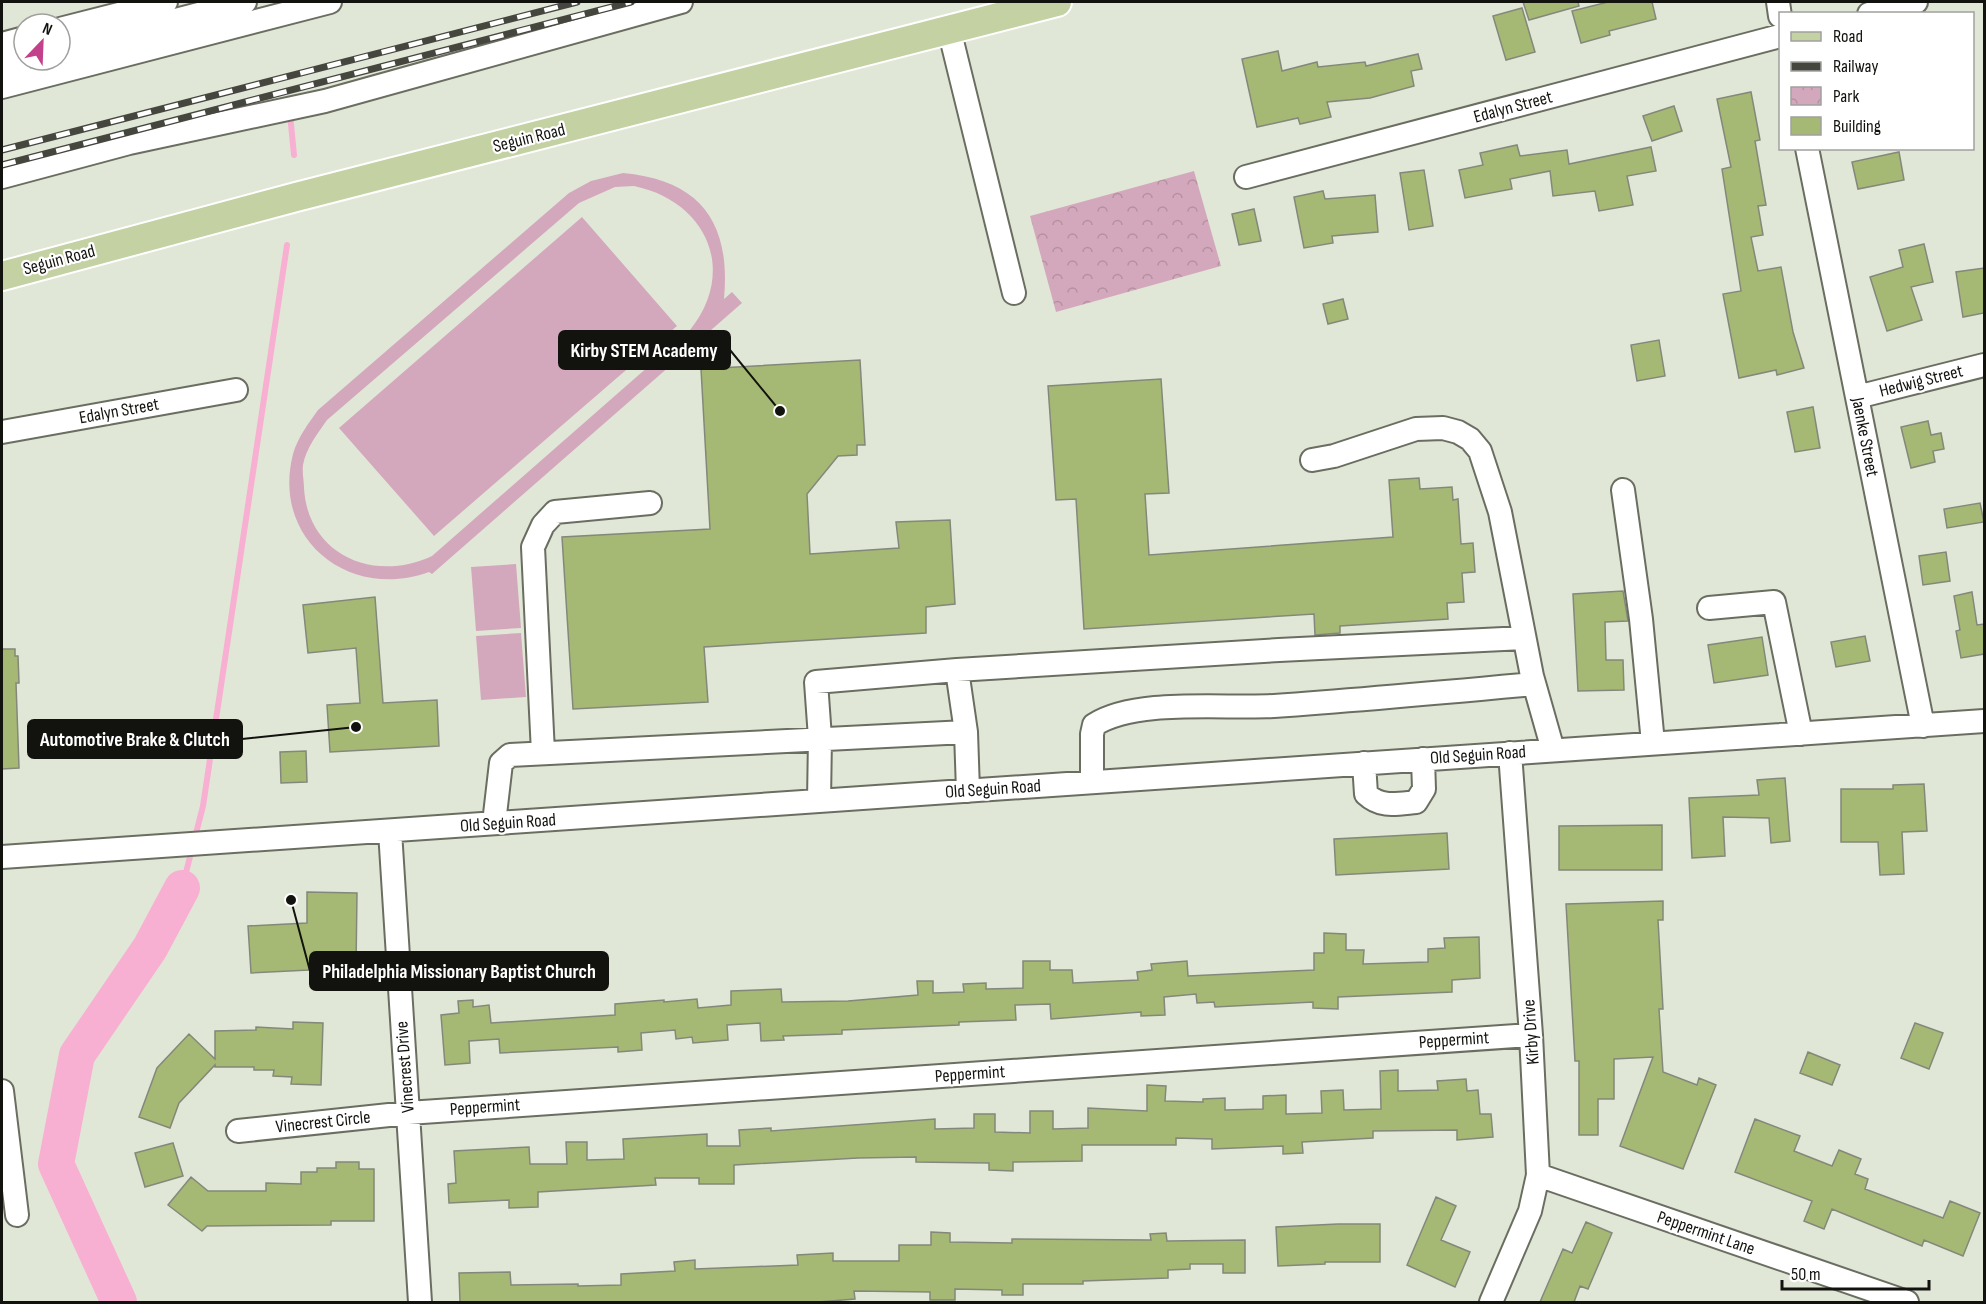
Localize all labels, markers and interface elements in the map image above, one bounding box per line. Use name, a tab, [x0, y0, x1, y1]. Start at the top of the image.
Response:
north arrow	[12, 12, 72, 72]
legend	[1779, 12, 1974, 150]
text: N	[40, 19, 55, 40]
text: Road	[1833, 26, 1863, 47]
text: Railway	[1833, 56, 1878, 77]
street label: Edalyn Street	[1471, 86, 1555, 128]
text: Park	[1833, 86, 1859, 107]
text: Building	[1833, 116, 1881, 137]
street label: Seguin Road	[491, 119, 567, 157]
street label: Seguin Road	[21, 240, 97, 280]
callout: Kirby STEM Academy	[559, 331, 730, 369]
text: Kirby STEM Academy	[571, 339, 718, 363]
street label: Hedwig Street	[1877, 360, 1965, 402]
street label: Edalyn Street	[77, 394, 161, 428]
street label: Jaenke Street	[1847, 395, 1883, 479]
callout: Automotive Brake & Clutch	[28, 720, 242, 758]
text: Automotive Brake & Clutch	[39, 728, 230, 752]
street label: Old Seguin Road	[1429, 741, 1527, 769]
street label: Old Seguin Road	[944, 775, 1042, 803]
street label: Old Seguin Road	[459, 809, 557, 837]
callout: Philadelphia Missionary Baptist Church	[310, 952, 608, 990]
text: Philadelphia Missionary Baptist Church	[322, 960, 596, 984]
street label: Kirby Drive	[1518, 999, 1544, 1065]
street label: Vinecrest Drive	[391, 1020, 419, 1114]
street label: Peppermint	[1418, 1027, 1490, 1053]
street label: Peppermint	[934, 1061, 1006, 1087]
street label: Peppermint	[449, 1094, 521, 1120]
street label: Vinecrest Circle	[275, 1107, 371, 1137]
street label: Peppermint Lane	[1654, 1207, 1758, 1259]
scale bar	[1782, 1253, 1929, 1291]
text: 50 m	[1791, 1264, 1821, 1285]

